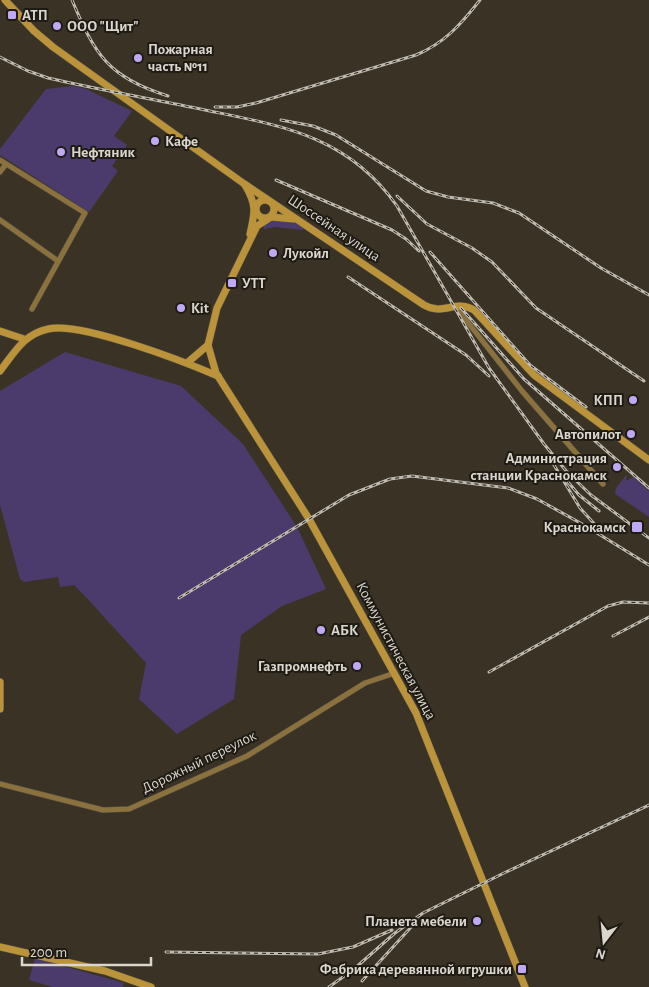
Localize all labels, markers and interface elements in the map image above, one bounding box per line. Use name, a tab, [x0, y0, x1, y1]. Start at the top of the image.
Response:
place label: АТП	[22, 8, 48, 23]
marker: АТП	[6, 9, 18, 21]
place label: ООО "Щит"	[67, 19, 138, 34]
marker: ООО "Щит"	[51, 20, 63, 32]
place label: Пожарная часть №11	[148, 42, 213, 74]
marker: Пожарная часть №11	[132, 52, 144, 64]
place label: Кафе	[165, 134, 198, 149]
marker: Кафе	[149, 135, 161, 147]
place label: Нефтяник	[71, 145, 136, 160]
marker: Нефтяник	[55, 146, 67, 158]
street label: Шоссейная улица	[285, 192, 383, 264]
place label: Лукойл	[283, 246, 329, 261]
marker: Лукойл	[267, 247, 279, 259]
place label: УТТ	[242, 276, 266, 291]
marker: УТТ	[226, 277, 238, 289]
place label: Kit	[191, 301, 209, 316]
marker: Kit	[175, 302, 187, 314]
place label: КПП	[594, 393, 623, 408]
marker: КПП	[627, 394, 639, 406]
place label: Автопилот	[555, 427, 621, 442]
marker: Автопилот	[625, 428, 637, 440]
place label: Администрация станции Краснокамск	[470, 451, 608, 483]
marker: Администрация станции Краснокамск	[611, 461, 623, 473]
place label: Краснокамск	[544, 520, 627, 535]
marker: Краснокамск	[630, 520, 644, 534]
street label: Коммунистическая улица	[353, 580, 439, 722]
place label: АБК	[331, 623, 358, 638]
marker: АБК	[315, 624, 327, 636]
place label: Газпромнефть	[258, 659, 347, 674]
marker: Газпромнефть	[351, 660, 363, 672]
street label: Дорожный переулок	[140, 728, 259, 796]
place label: Планета мебели	[365, 914, 467, 929]
marker: Планета мебели	[471, 915, 483, 927]
north arrow	[579, 917, 629, 967]
scale bar	[22, 934, 151, 966]
text: 200 m	[30, 945, 67, 960]
text: N	[594, 945, 607, 962]
place label: Фабрика деревянной игрушки	[320, 962, 512, 977]
marker: Фабрика деревянной игрушки	[516, 963, 528, 975]

